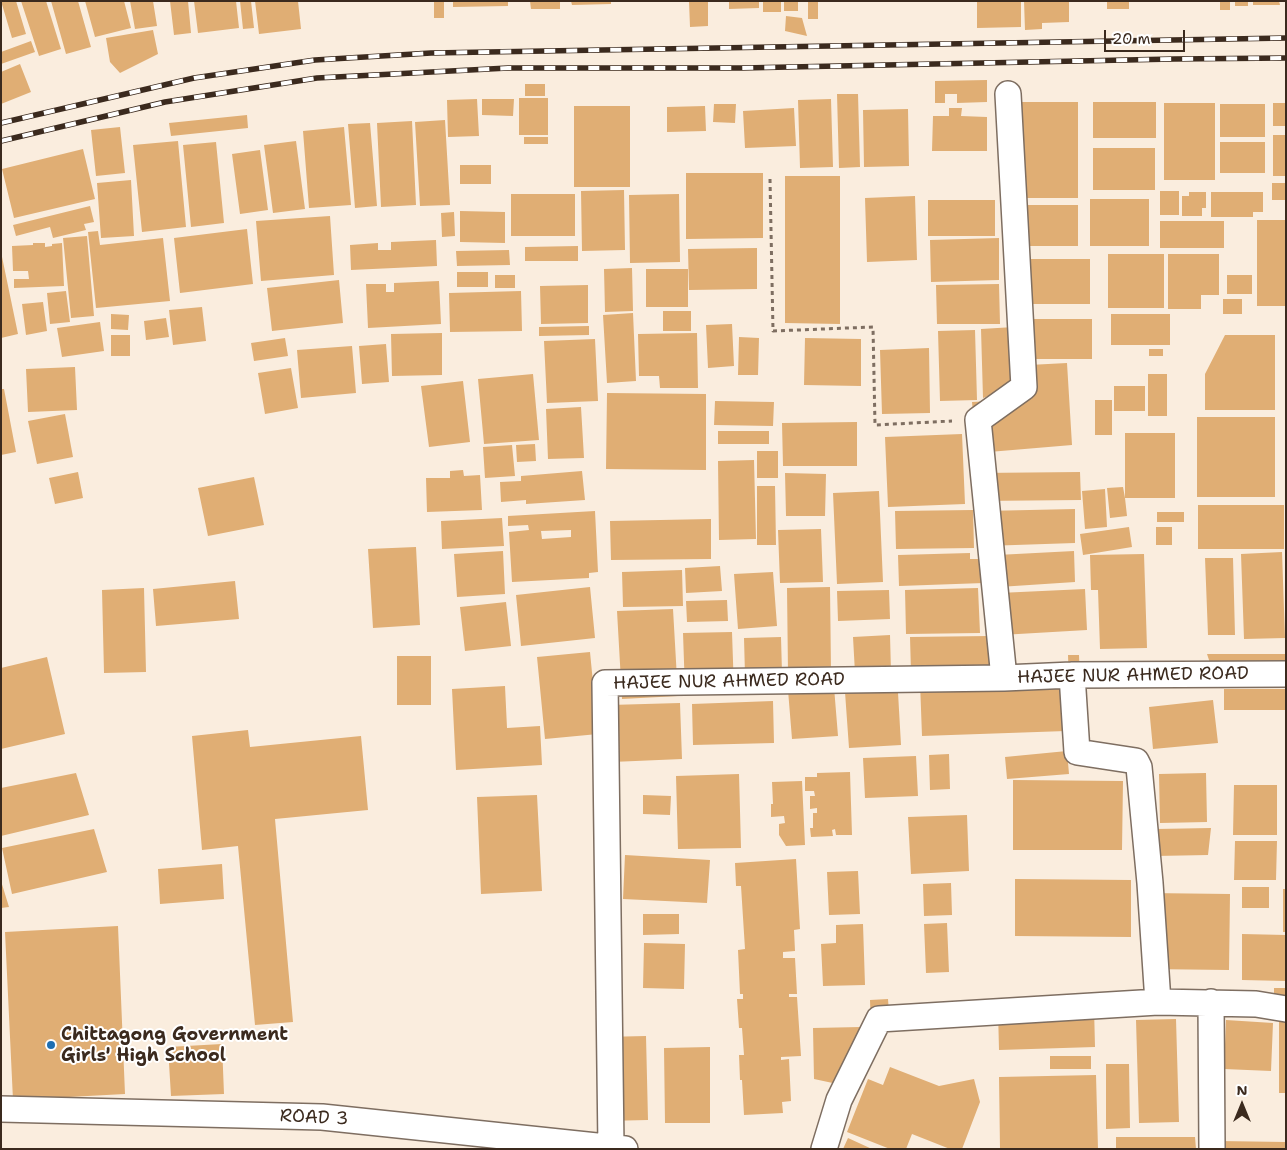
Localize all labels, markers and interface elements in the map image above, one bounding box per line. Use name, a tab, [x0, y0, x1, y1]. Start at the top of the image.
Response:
scale bar	[1107, 20, 1188, 52]
text: 20 m	[1112, 29, 1151, 49]
street label: HAJEE NUR AHMED ROAD	[1017, 663, 1249, 689]
street label: HAJEE NUR AHMED ROAD	[613, 669, 845, 695]
place label: Chittagong Government Girls' High School	[61, 1024, 288, 1066]
marker: Chittagong Government Girls' High School	[45, 1039, 57, 1051]
north arrow	[1217, 1080, 1267, 1130]
text: N	[1236, 1081, 1248, 1099]
street label: ROAD 3	[279, 1105, 349, 1131]

